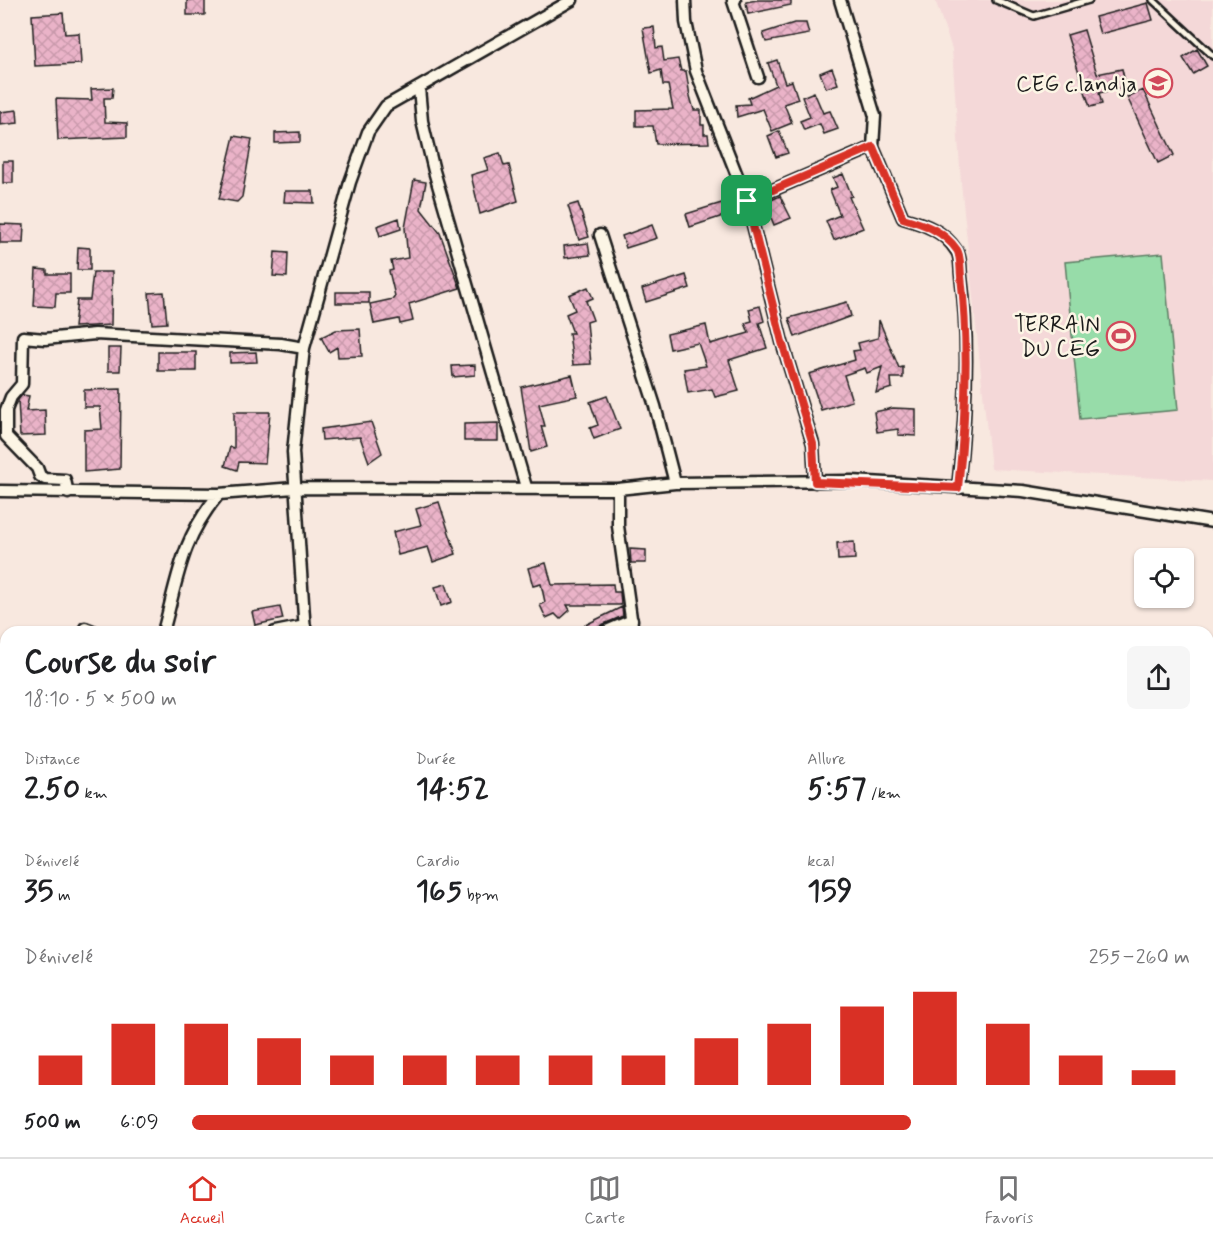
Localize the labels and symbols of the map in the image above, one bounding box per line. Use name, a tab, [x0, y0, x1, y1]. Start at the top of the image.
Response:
school or university icon: CEG c.landja	[1142, 67, 1174, 99]
place label: CEG c.landja	[1016, 71, 1137, 99]
pin	[721, 175, 772, 226]
place label: TERRAIN DU CEG	[1014, 311, 1100, 364]
sports icon: TERRAIN DU CEG	[1105, 320, 1137, 352]

